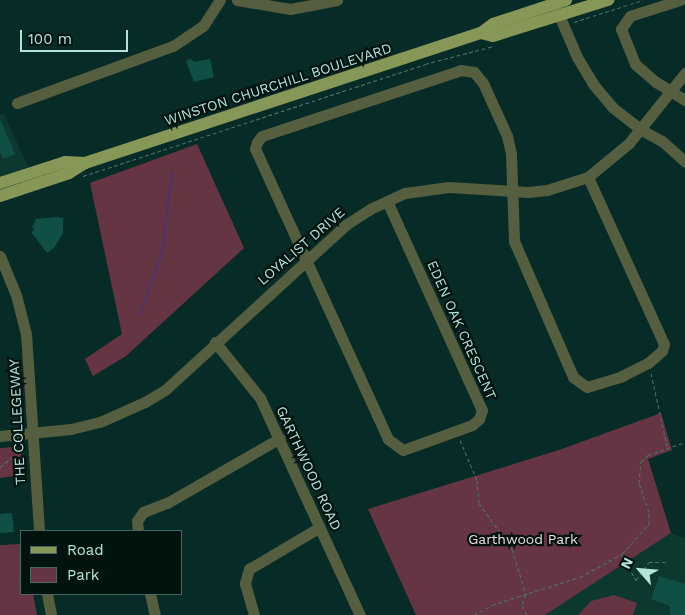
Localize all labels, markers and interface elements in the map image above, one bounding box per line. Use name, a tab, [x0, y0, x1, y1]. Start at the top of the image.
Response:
scale bar	[22, 20, 130, 52]
text: 100 m	[28, 30, 72, 48]
street label: WINSTON CHURCHILL BOULEVARD	[162, 39, 394, 129]
street label: LOYALIST DRIVE	[254, 203, 348, 289]
street label: EDEN OAK CRESCENT	[424, 258, 500, 402]
street label: THE COLLEGEWAY	[5, 359, 29, 485]
street label: GARTHWOOD ROAD	[273, 403, 345, 533]
legend	[20, 530, 182, 595]
park label: Garthwood Park	[468, 531, 578, 547]
text: Road	[67, 541, 104, 559]
north arrow	[615, 545, 665, 595]
text: N	[617, 555, 636, 571]
text: Park	[67, 566, 99, 584]

